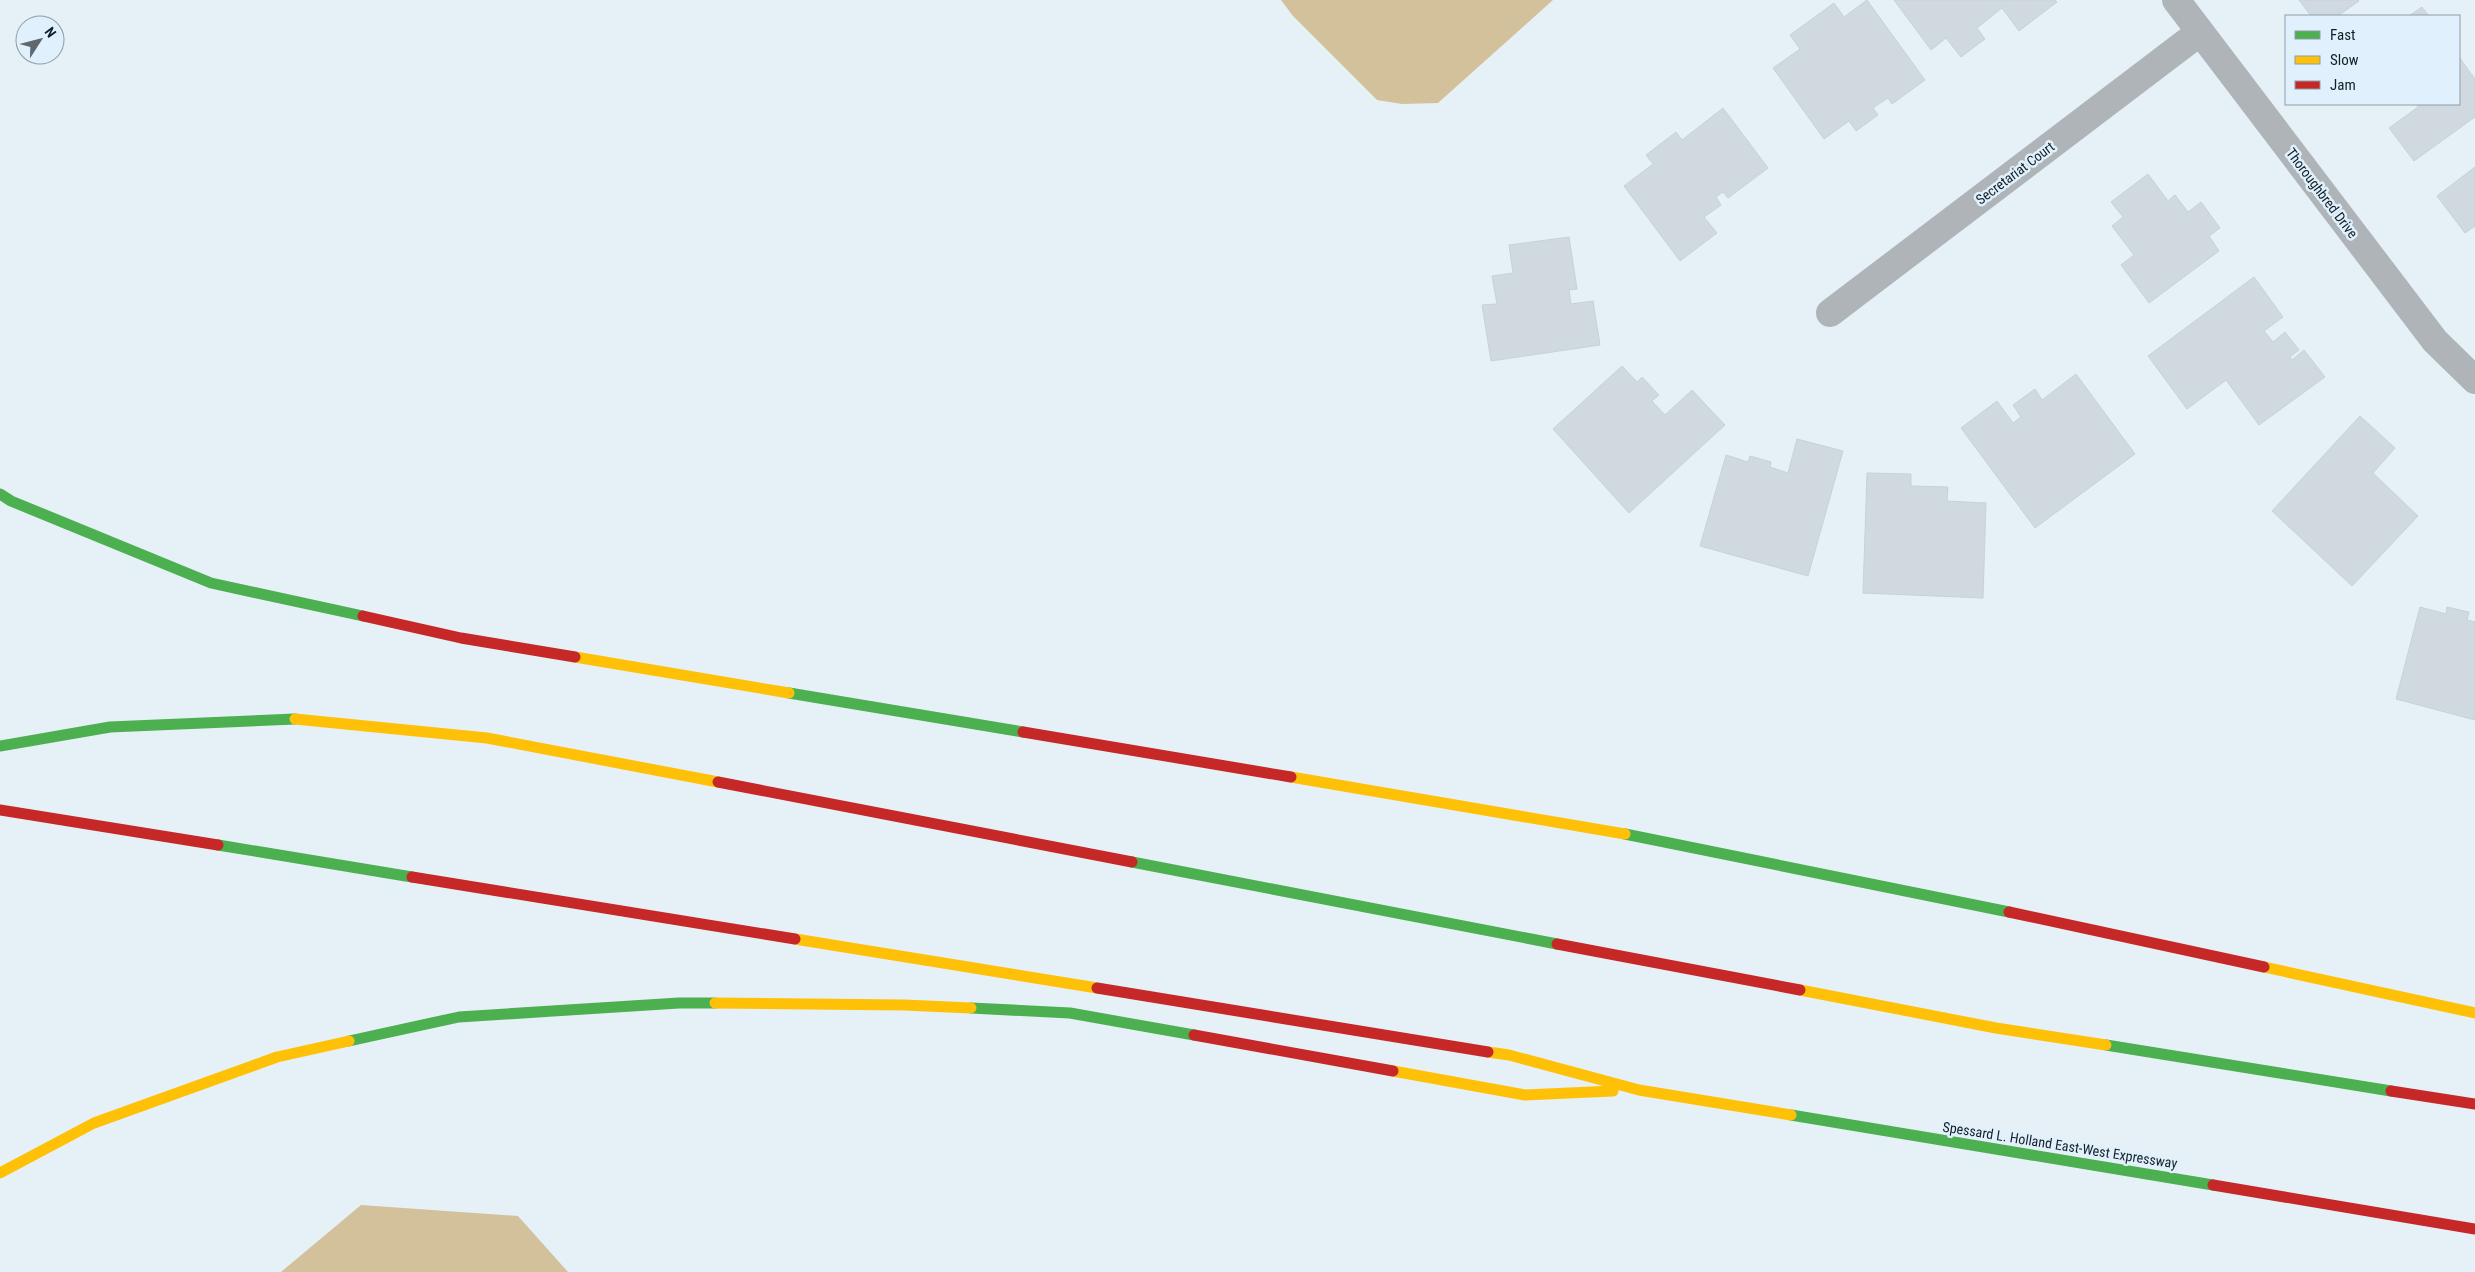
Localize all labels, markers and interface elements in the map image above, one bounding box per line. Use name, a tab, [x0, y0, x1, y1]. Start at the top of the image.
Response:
north arrow	[15, 15, 65, 65]
legend	[2285, 15, 2460, 105]
text: N	[42, 24, 60, 41]
text: Fast	[2330, 26, 2355, 44]
text: Slow	[2330, 51, 2359, 69]
text: Jam	[2330, 76, 2356, 94]
street label: Secretariat Court	[1973, 138, 2057, 208]
street label: Thoroughbred Drive	[2283, 145, 2361, 241]
street label: Spessard L. Holland East-West Expressway	[1942, 1119, 2179, 1171]

